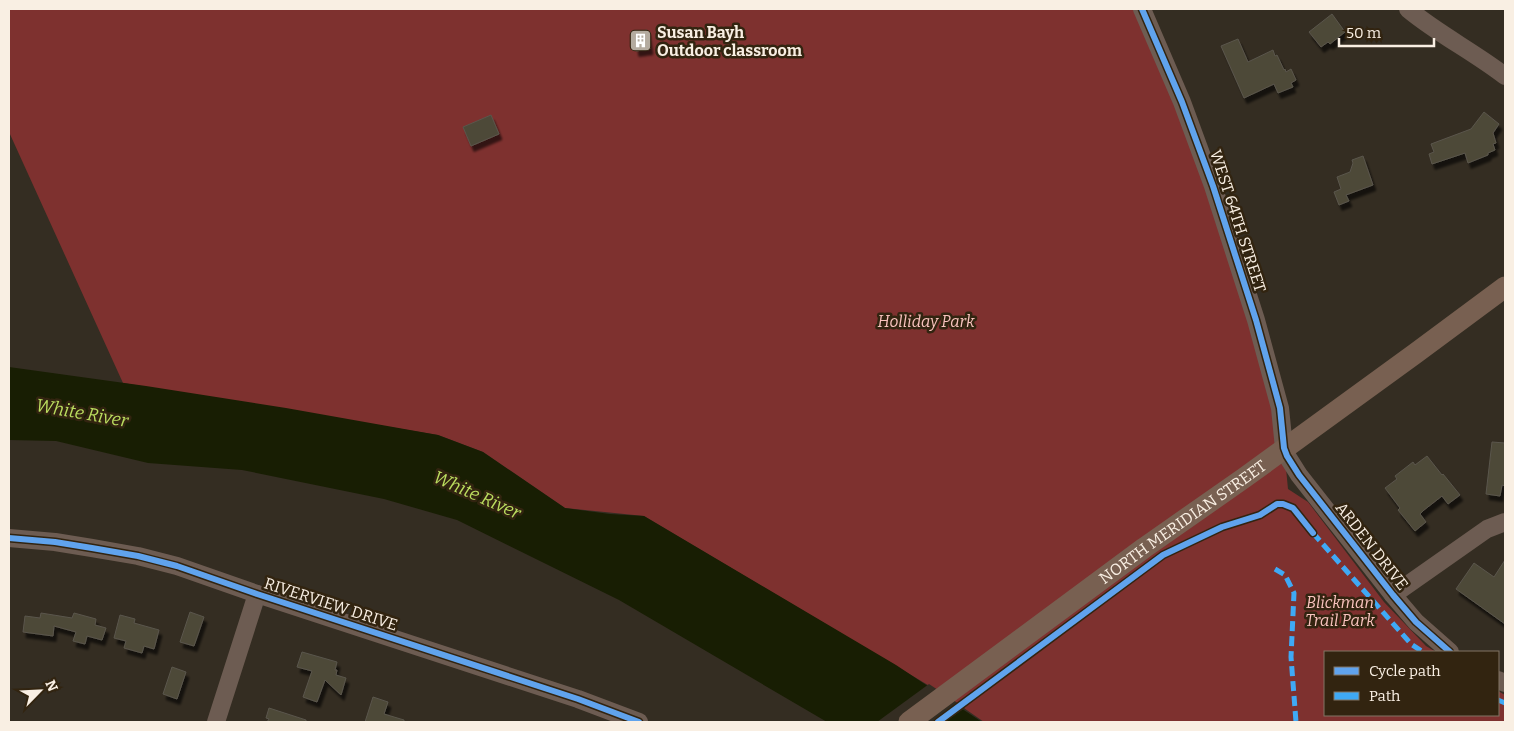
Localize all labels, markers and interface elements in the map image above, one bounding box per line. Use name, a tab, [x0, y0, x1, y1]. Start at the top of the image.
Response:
scale bar	[1339, 15, 1434, 47]
place label: Susan Bayh Outdoor classroom	[657, 23, 803, 60]
text: 50 m	[1346, 24, 1382, 42]
building icon: Susan Bayh Outdoor classroom	[629, 29, 653, 53]
street label: WEST 64TH STREET	[1206, 147, 1270, 295]
park label: Holliday Park	[877, 312, 975, 331]
water label: White River	[34, 394, 131, 432]
street label: NORTH MERIDIAN STREET	[1095, 456, 1270, 588]
water label: White River	[430, 466, 525, 524]
street label: ARDEN DRIVE	[1332, 498, 1412, 594]
street label: RIVERVIEW DRIVE	[262, 573, 400, 635]
park label: Blickman Trail Park	[1305, 593, 1375, 630]
legend	[1324, 651, 1499, 716]
text: Cycle path	[1369, 662, 1441, 680]
north arrow	[15, 666, 65, 716]
text: N	[41, 678, 61, 694]
text: Path	[1369, 687, 1401, 705]

